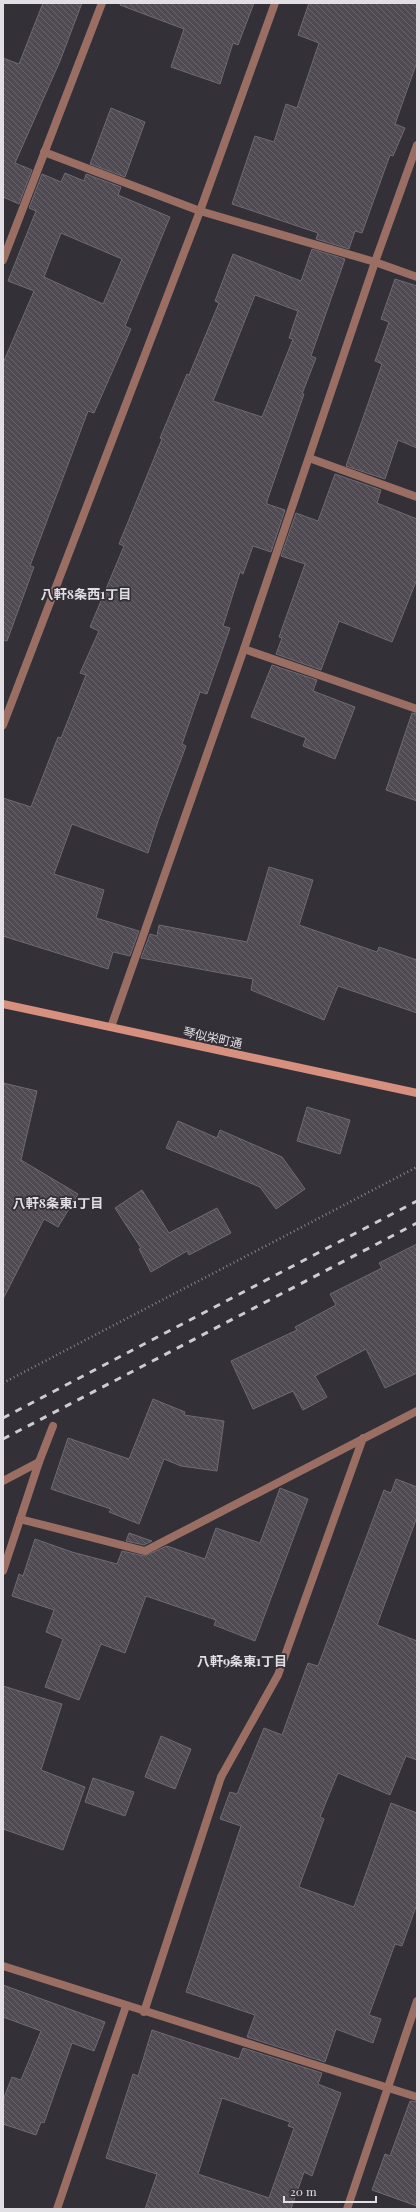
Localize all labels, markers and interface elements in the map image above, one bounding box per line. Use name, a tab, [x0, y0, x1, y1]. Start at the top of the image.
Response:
district label: 八軒8条西1丁目	[41, 585, 131, 602]
street label: 琴似栄町通	[182, 1023, 244, 1051]
district label: 八軒8条東1丁目	[13, 1194, 103, 1211]
district label: 八軒9条東1丁目	[197, 1652, 287, 1669]
scale bar	[284, 2178, 376, 2204]
text: 20 m	[290, 2183, 317, 2199]

